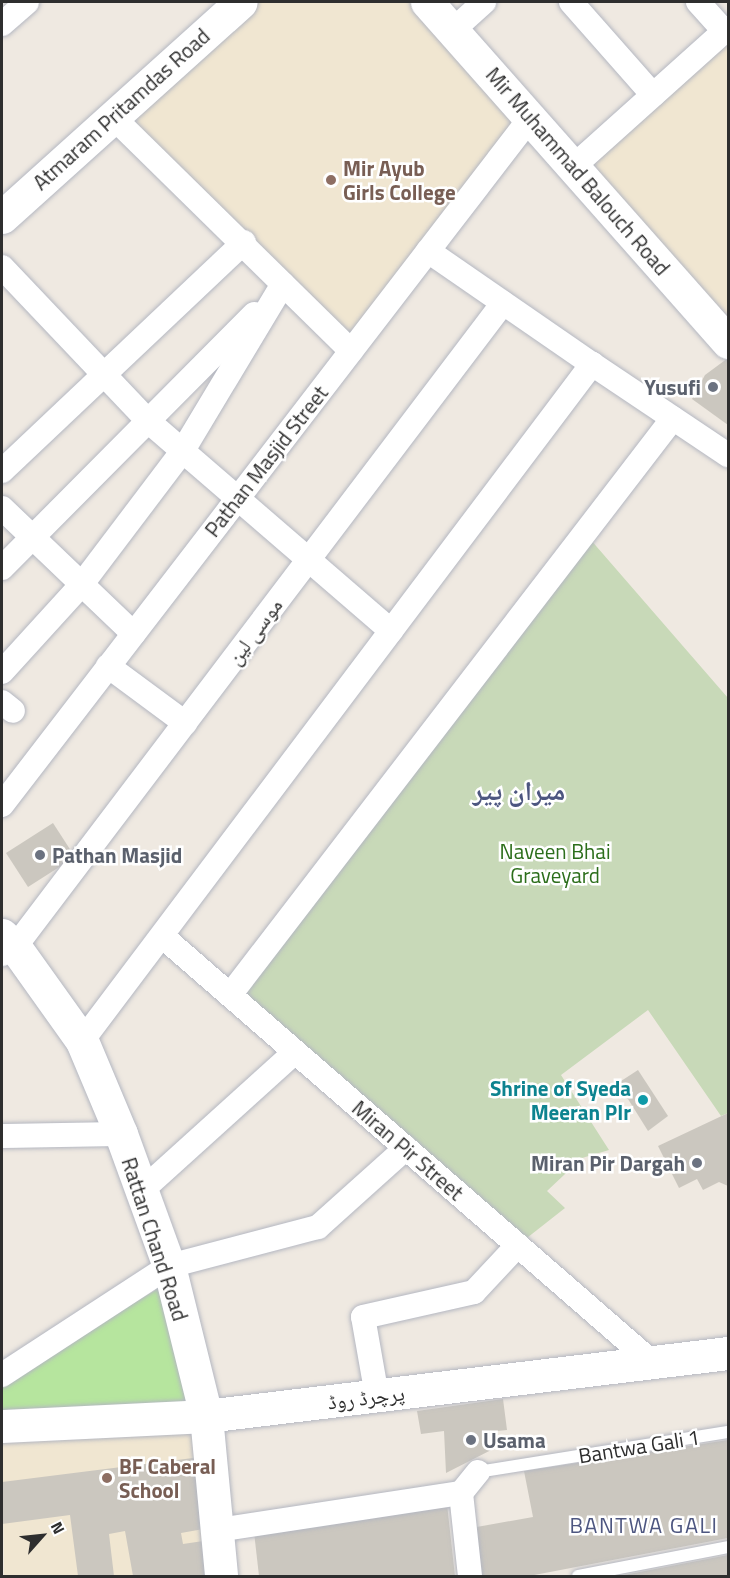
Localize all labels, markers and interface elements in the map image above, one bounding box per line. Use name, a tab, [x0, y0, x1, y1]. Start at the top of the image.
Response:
street label: Atmaram Pritamdas Road	[28, 23, 214, 195]
street label: Mir Muhammad Balouch Road	[481, 62, 675, 280]
place label: Mir Ayub Girls College	[343, 155, 456, 205]
marker: Mir Ayub Girls College	[324, 173, 338, 187]
place label: Yusufi	[644, 374, 701, 400]
street label: Pathan Masjid Street	[199, 380, 333, 542]
marker: Yusufi	[706, 380, 720, 394]
street label: موسی لین	[221, 593, 287, 669]
district label: میران پیر	[473, 774, 565, 806]
park label: Naveen Bhai Graveyard	[500, 838, 610, 888]
place label: Pathan Masjid	[52, 842, 182, 868]
marker: Pathan Masjid	[33, 848, 47, 862]
place label: Shrine of Syeda Meeran PIr	[490, 1075, 631, 1125]
marker: Shrine of Syeda Meeran PIr	[636, 1093, 650, 1107]
street label: Miran Pir Street	[347, 1095, 469, 1205]
place label: Miran Pir Dargah	[531, 1150, 685, 1176]
street label: Rattan Chand Road	[117, 1154, 193, 1324]
marker: Miran Pir Dargah	[690, 1156, 704, 1170]
street label: پرچرڈ روڈ	[326, 1380, 406, 1414]
street label: Bantwa Gali 1	[577, 1424, 701, 1468]
place label: Usama	[483, 1427, 546, 1453]
marker: Usama	[464, 1433, 478, 1447]
place label: BF Caberal School	[119, 1453, 216, 1503]
marker: BF Caberal School	[100, 1471, 114, 1485]
north arrow	[12, 1506, 72, 1566]
district label: BANTWA GALI	[570, 1513, 718, 1539]
text: N	[45, 1517, 71, 1538]

